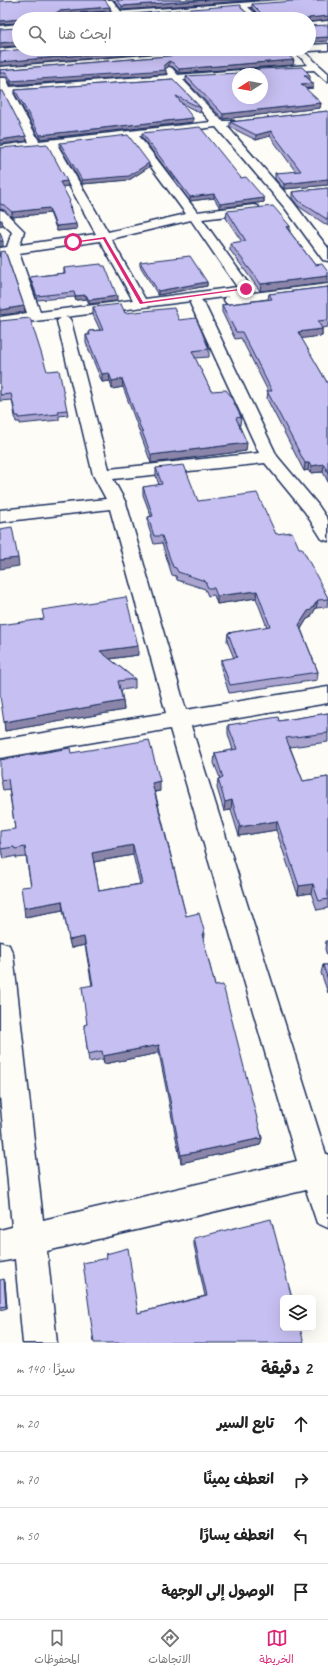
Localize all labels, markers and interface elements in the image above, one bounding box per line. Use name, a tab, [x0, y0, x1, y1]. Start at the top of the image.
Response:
search box	[12, 12, 316, 56]
icon: search	[26, 23, 48, 45]
text: ابحث هنا	[58, 25, 112, 44]
north arrow	[232, 68, 268, 104]
route start	[64, 233, 82, 251]
route end	[237, 280, 255, 298]
map controls	[280, 1295, 316, 1331]
button: layers	[280, 1295, 316, 1331]
text: 2 دقيقة	[261, 1358, 312, 1379]
text: سيرًا · 140 m	[16, 1361, 75, 1377]
icon: ahead	[290, 1413, 312, 1435]
text: تابع السير	[217, 1414, 274, 1433]
text: 20 m	[16, 1416, 38, 1432]
icon: right	[290, 1469, 312, 1491]
text: انعطف يمينًا	[203, 1470, 274, 1489]
text: 70 m	[16, 1472, 38, 1488]
icon: left	[290, 1525, 312, 1547]
text: انعطف يسارًا	[199, 1526, 274, 1545]
text: 50 m	[16, 1528, 38, 1544]
icon: arrive	[290, 1581, 312, 1603]
text: الوصول إلى الوجهة	[161, 1582, 274, 1601]
tab: المحفوظات	[34, 1627, 80, 1669]
tab: الاتجاهات	[148, 1627, 191, 1669]
tab: الخريطة	[259, 1627, 294, 1669]

